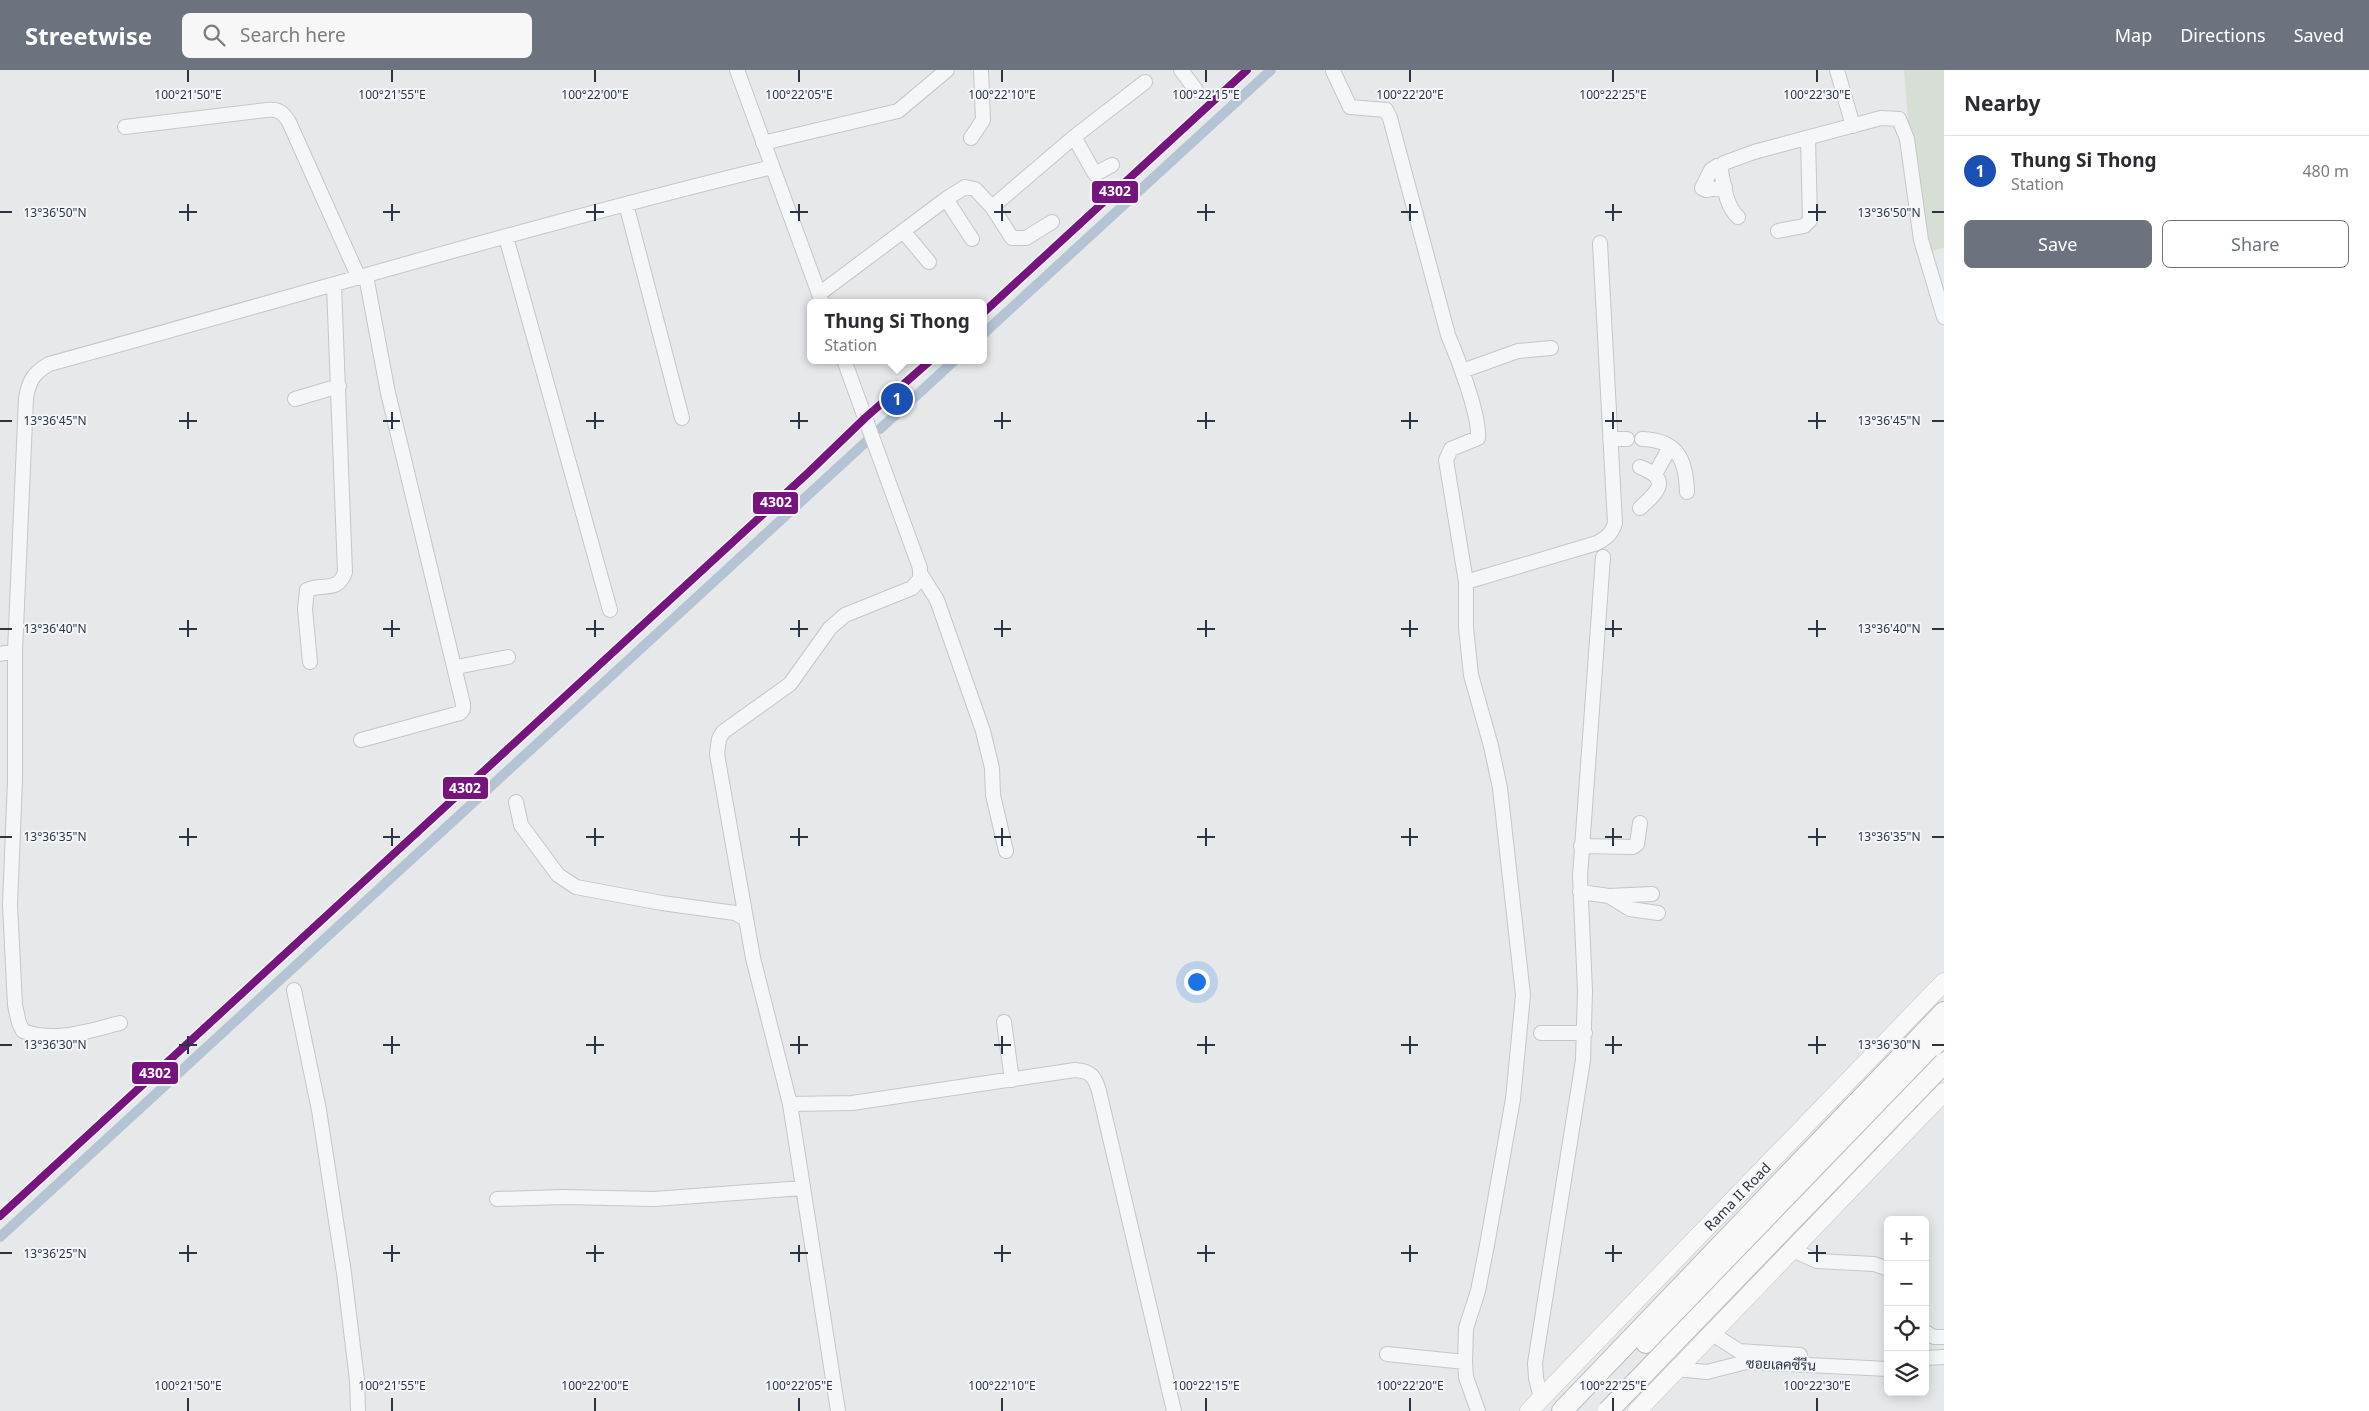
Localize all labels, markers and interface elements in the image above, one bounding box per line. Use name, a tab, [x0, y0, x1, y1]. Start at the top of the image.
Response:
search box	[182, 13, 532, 58]
text: Streetwise	[25, 19, 152, 52]
icon: search	[200, 21, 228, 49]
text: Search here	[240, 22, 346, 48]
text: Map	[2115, 23, 2152, 47]
text: Directions	[2180, 23, 2266, 47]
text: Saved	[2294, 23, 2344, 47]
text: 100°21'50"E	[154, 86, 222, 103]
text: 100°21'55"E	[358, 86, 426, 103]
text: 100°22'00"E	[561, 86, 629, 103]
text: 100°22'05"E	[765, 86, 833, 103]
text: 100°22'10"E	[968, 86, 1036, 103]
text: 100°22'15"E	[1172, 86, 1240, 103]
text: 100°22'20"E	[1376, 86, 1444, 103]
text: 100°22'25"E	[1579, 86, 1647, 103]
text: 100°22'30"E	[1783, 86, 1851, 103]
text: Nearby	[1964, 89, 2040, 117]
text: Thung Si Thong	[2011, 147, 2157, 173]
text: 1	[1975, 160, 1985, 182]
text: 480 m	[2302, 160, 2349, 182]
text: Station	[2011, 173, 2064, 195]
line badge: 4302	[1091, 180, 1139, 204]
text: 4302	[1099, 181, 1131, 200]
text: 13°36'50"N	[23, 204, 87, 221]
text: 13°36'50"N	[1857, 204, 1921, 221]
button: Save	[1964, 220, 2152, 268]
button: Share	[2162, 220, 2349, 268]
popup	[807, 299, 987, 364]
text: Thung Si Thong	[824, 308, 970, 334]
text: Station	[824, 334, 877, 356]
pin: 1	[881, 380, 913, 418]
text: 13°36'45"N	[23, 412, 87, 429]
text: 13°36'45"N	[1857, 412, 1921, 429]
line badge: 4302	[752, 491, 799, 515]
text: 4302	[760, 492, 792, 511]
text: 13°36'40"N	[23, 620, 87, 637]
text: 13°36'40"N	[1857, 620, 1921, 637]
line badge: 4302	[442, 776, 489, 800]
text: 4302	[449, 778, 481, 797]
text: 13°36'35"N	[23, 828, 87, 845]
text: 13°36'35"N	[1857, 828, 1921, 845]
your location	[1184, 969, 1210, 995]
text: 13°36'30"N	[23, 1036, 87, 1053]
text: 13°36'30"N	[1857, 1036, 1921, 1053]
line badge: 4302	[131, 1061, 179, 1085]
text: 4302	[139, 1063, 171, 1082]
street label: Rama II Road	[1699, 1158, 1774, 1234]
map controls	[1884, 1216, 1929, 1396]
button: +	[1884, 1216, 1929, 1261]
text: 13°36'25"N	[23, 1245, 87, 1262]
button: −	[1884, 1261, 1929, 1306]
button: locate	[1884, 1306, 1929, 1351]
button: layers	[1884, 1351, 1929, 1396]
street label: ซอยเลคซีรีน	[1746, 1353, 1816, 1375]
text: 100°21'50"E	[154, 1377, 222, 1394]
text: 100°21'55"E	[358, 1377, 426, 1394]
text: 100°22'00"E	[561, 1377, 629, 1394]
text: 100°22'05"E	[765, 1377, 833, 1394]
text: 100°22'10"E	[968, 1377, 1036, 1394]
text: 100°22'15"E	[1172, 1377, 1240, 1394]
text: 100°22'20"E	[1376, 1377, 1444, 1394]
text: 100°22'25"E	[1579, 1377, 1647, 1394]
text: 100°22'30"E	[1783, 1377, 1851, 1394]

